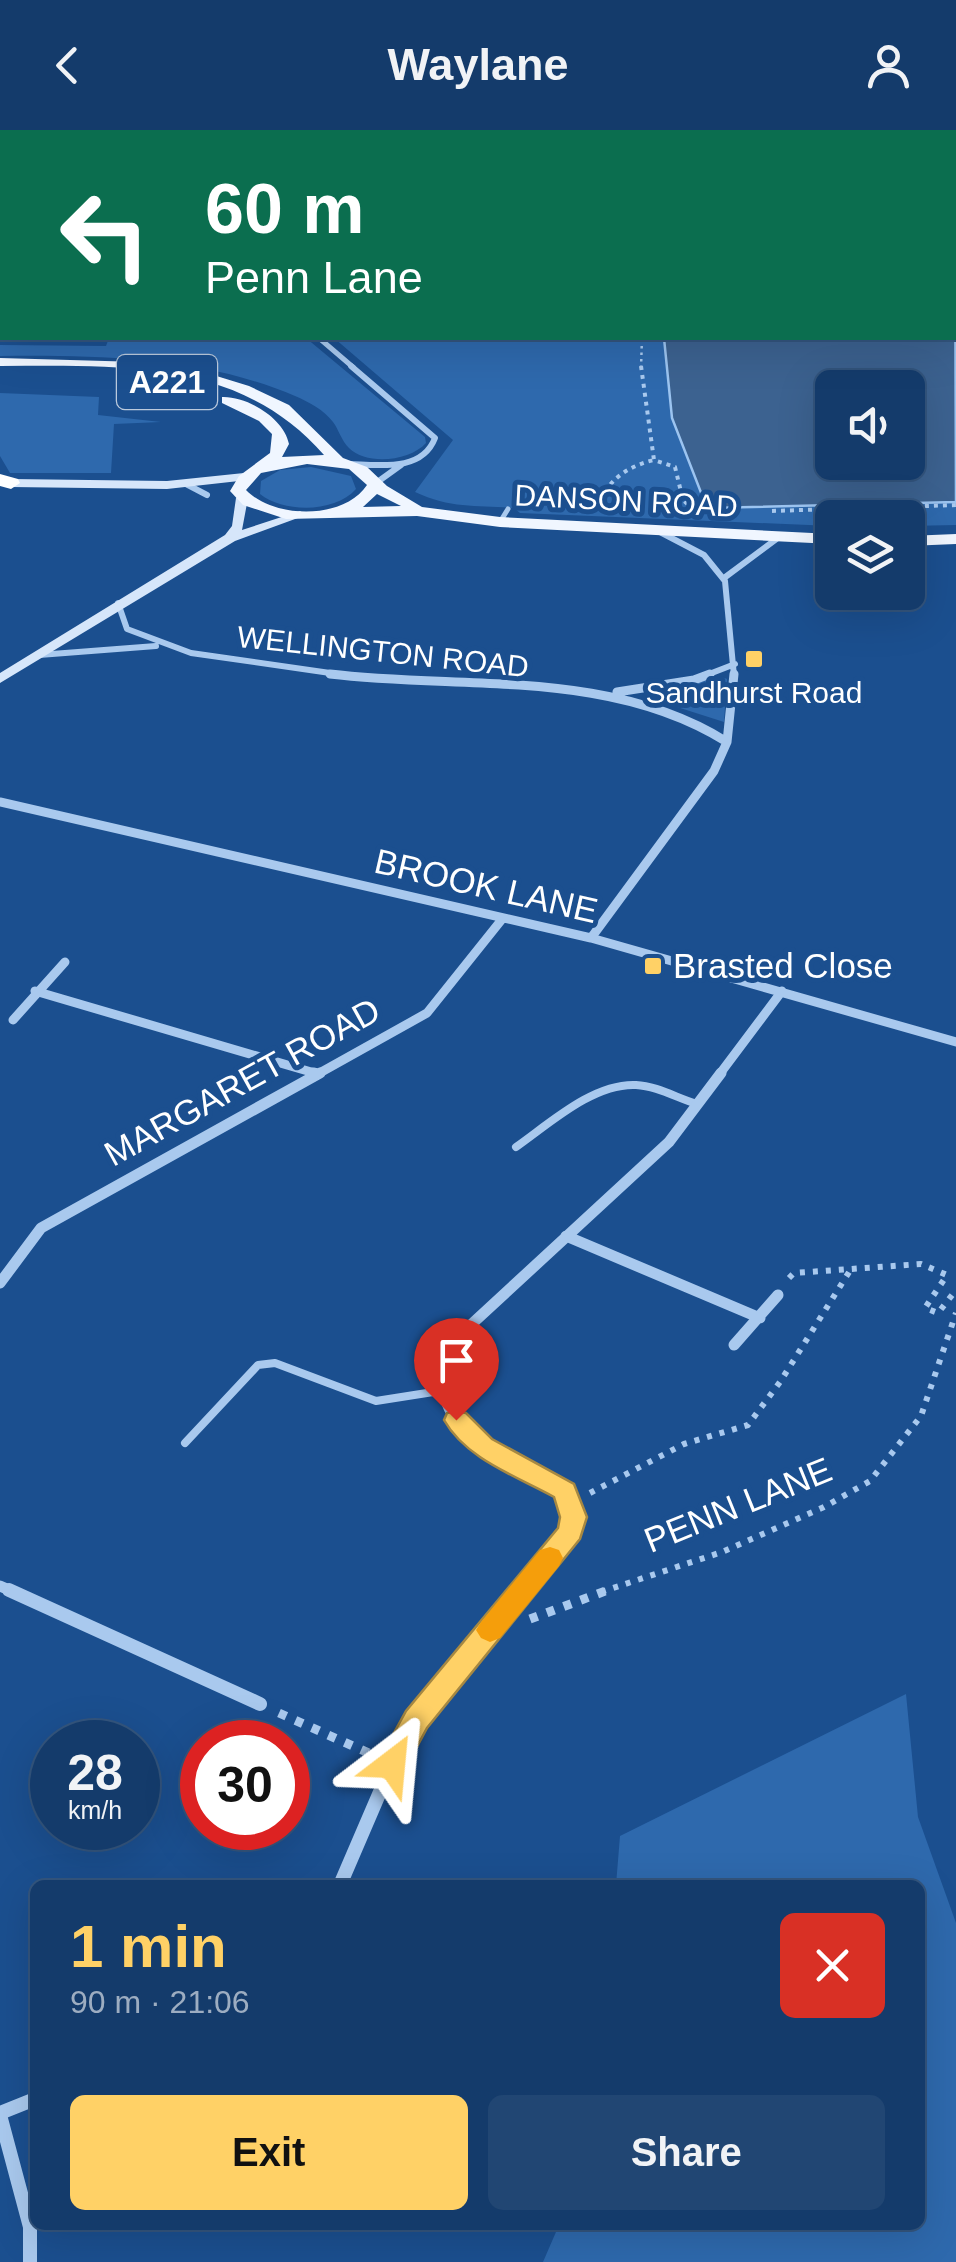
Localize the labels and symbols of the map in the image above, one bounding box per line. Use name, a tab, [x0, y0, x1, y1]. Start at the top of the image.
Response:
road number: A221	[117, 355, 217, 409]
street label: DANSON ROAD	[514, 478, 738, 523]
street label: WELLINGTON ROAD	[236, 620, 530, 683]
marker: Sandhurst Road	[743, 648, 765, 670]
place label: Sandhurst Road	[646, 676, 862, 709]
street label: BROOK LANE	[371, 841, 601, 930]
place label: Brasted Close	[673, 946, 893, 985]
marker: Brasted Close	[642, 955, 664, 977]
street label: MARGARET ROAD	[97, 990, 386, 1173]
pin	[414, 1318, 499, 1421]
street label: PENN LANE	[639, 1449, 837, 1560]
position arrow	[340, 1712, 444, 1816]
speed limit sign: 30	[180, 1720, 310, 1850]

